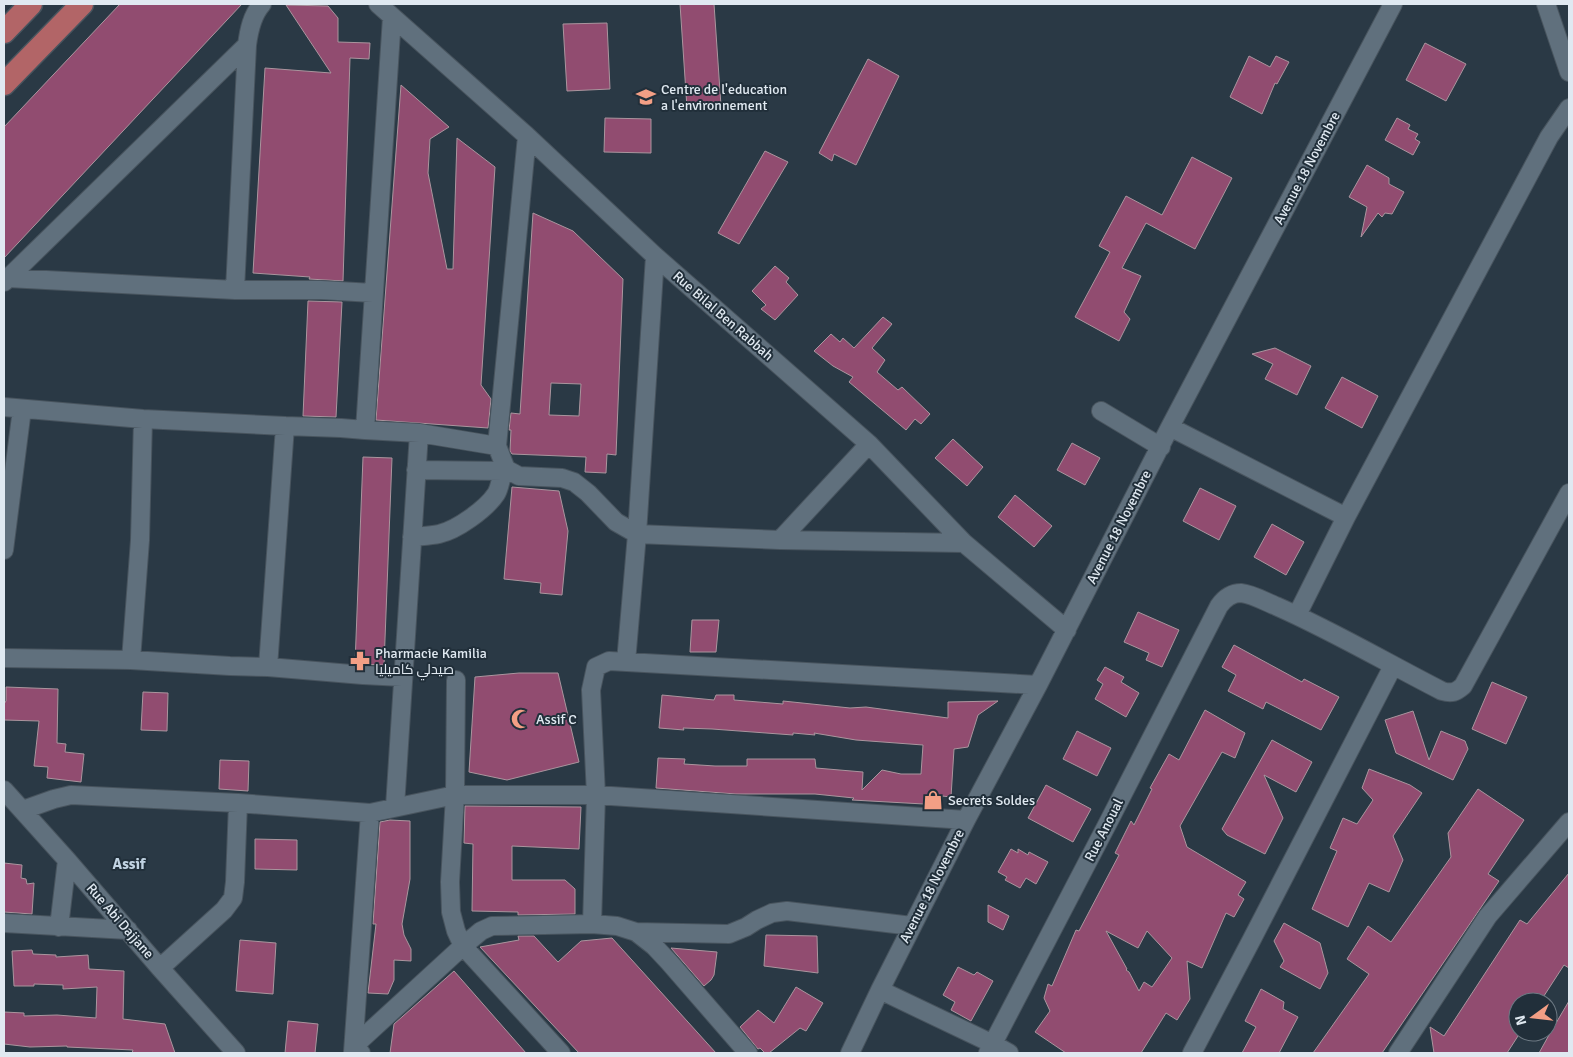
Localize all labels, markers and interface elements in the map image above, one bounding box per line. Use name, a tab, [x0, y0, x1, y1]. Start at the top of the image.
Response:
place label: Centre de l'education a l'environnement	[661, 81, 787, 114]
school or university icon: Centre de l'education a l'environnement	[635, 86, 657, 108]
street label: Avenue 18 Novembre	[1270, 109, 1344, 227]
street label: Rue Bilal Ben Rabbah	[669, 268, 777, 364]
street label: Avenue 18 Novembre	[1083, 467, 1155, 587]
place label: Pharmacie Kamilia صيدلي كاميليا	[375, 645, 487, 681]
pharmacy icon: Pharmacie Kamilia صيدلي كاميليا	[349, 650, 371, 672]
mosque icon: Assif C	[510, 708, 532, 730]
place label: Assif C	[536, 711, 577, 728]
shop icon: Secrets Soldes	[922, 789, 944, 811]
place label: Secrets Soldes	[948, 792, 1035, 809]
street label: Rue Anoual	[1081, 796, 1127, 864]
street label: Avenue 18 Novembre	[896, 826, 968, 946]
district label: Assif	[113, 855, 147, 873]
street label: Rue Abi Dajjane	[83, 880, 157, 962]
north arrow	[1508, 992, 1558, 1042]
text: N	[1511, 1013, 1530, 1027]

